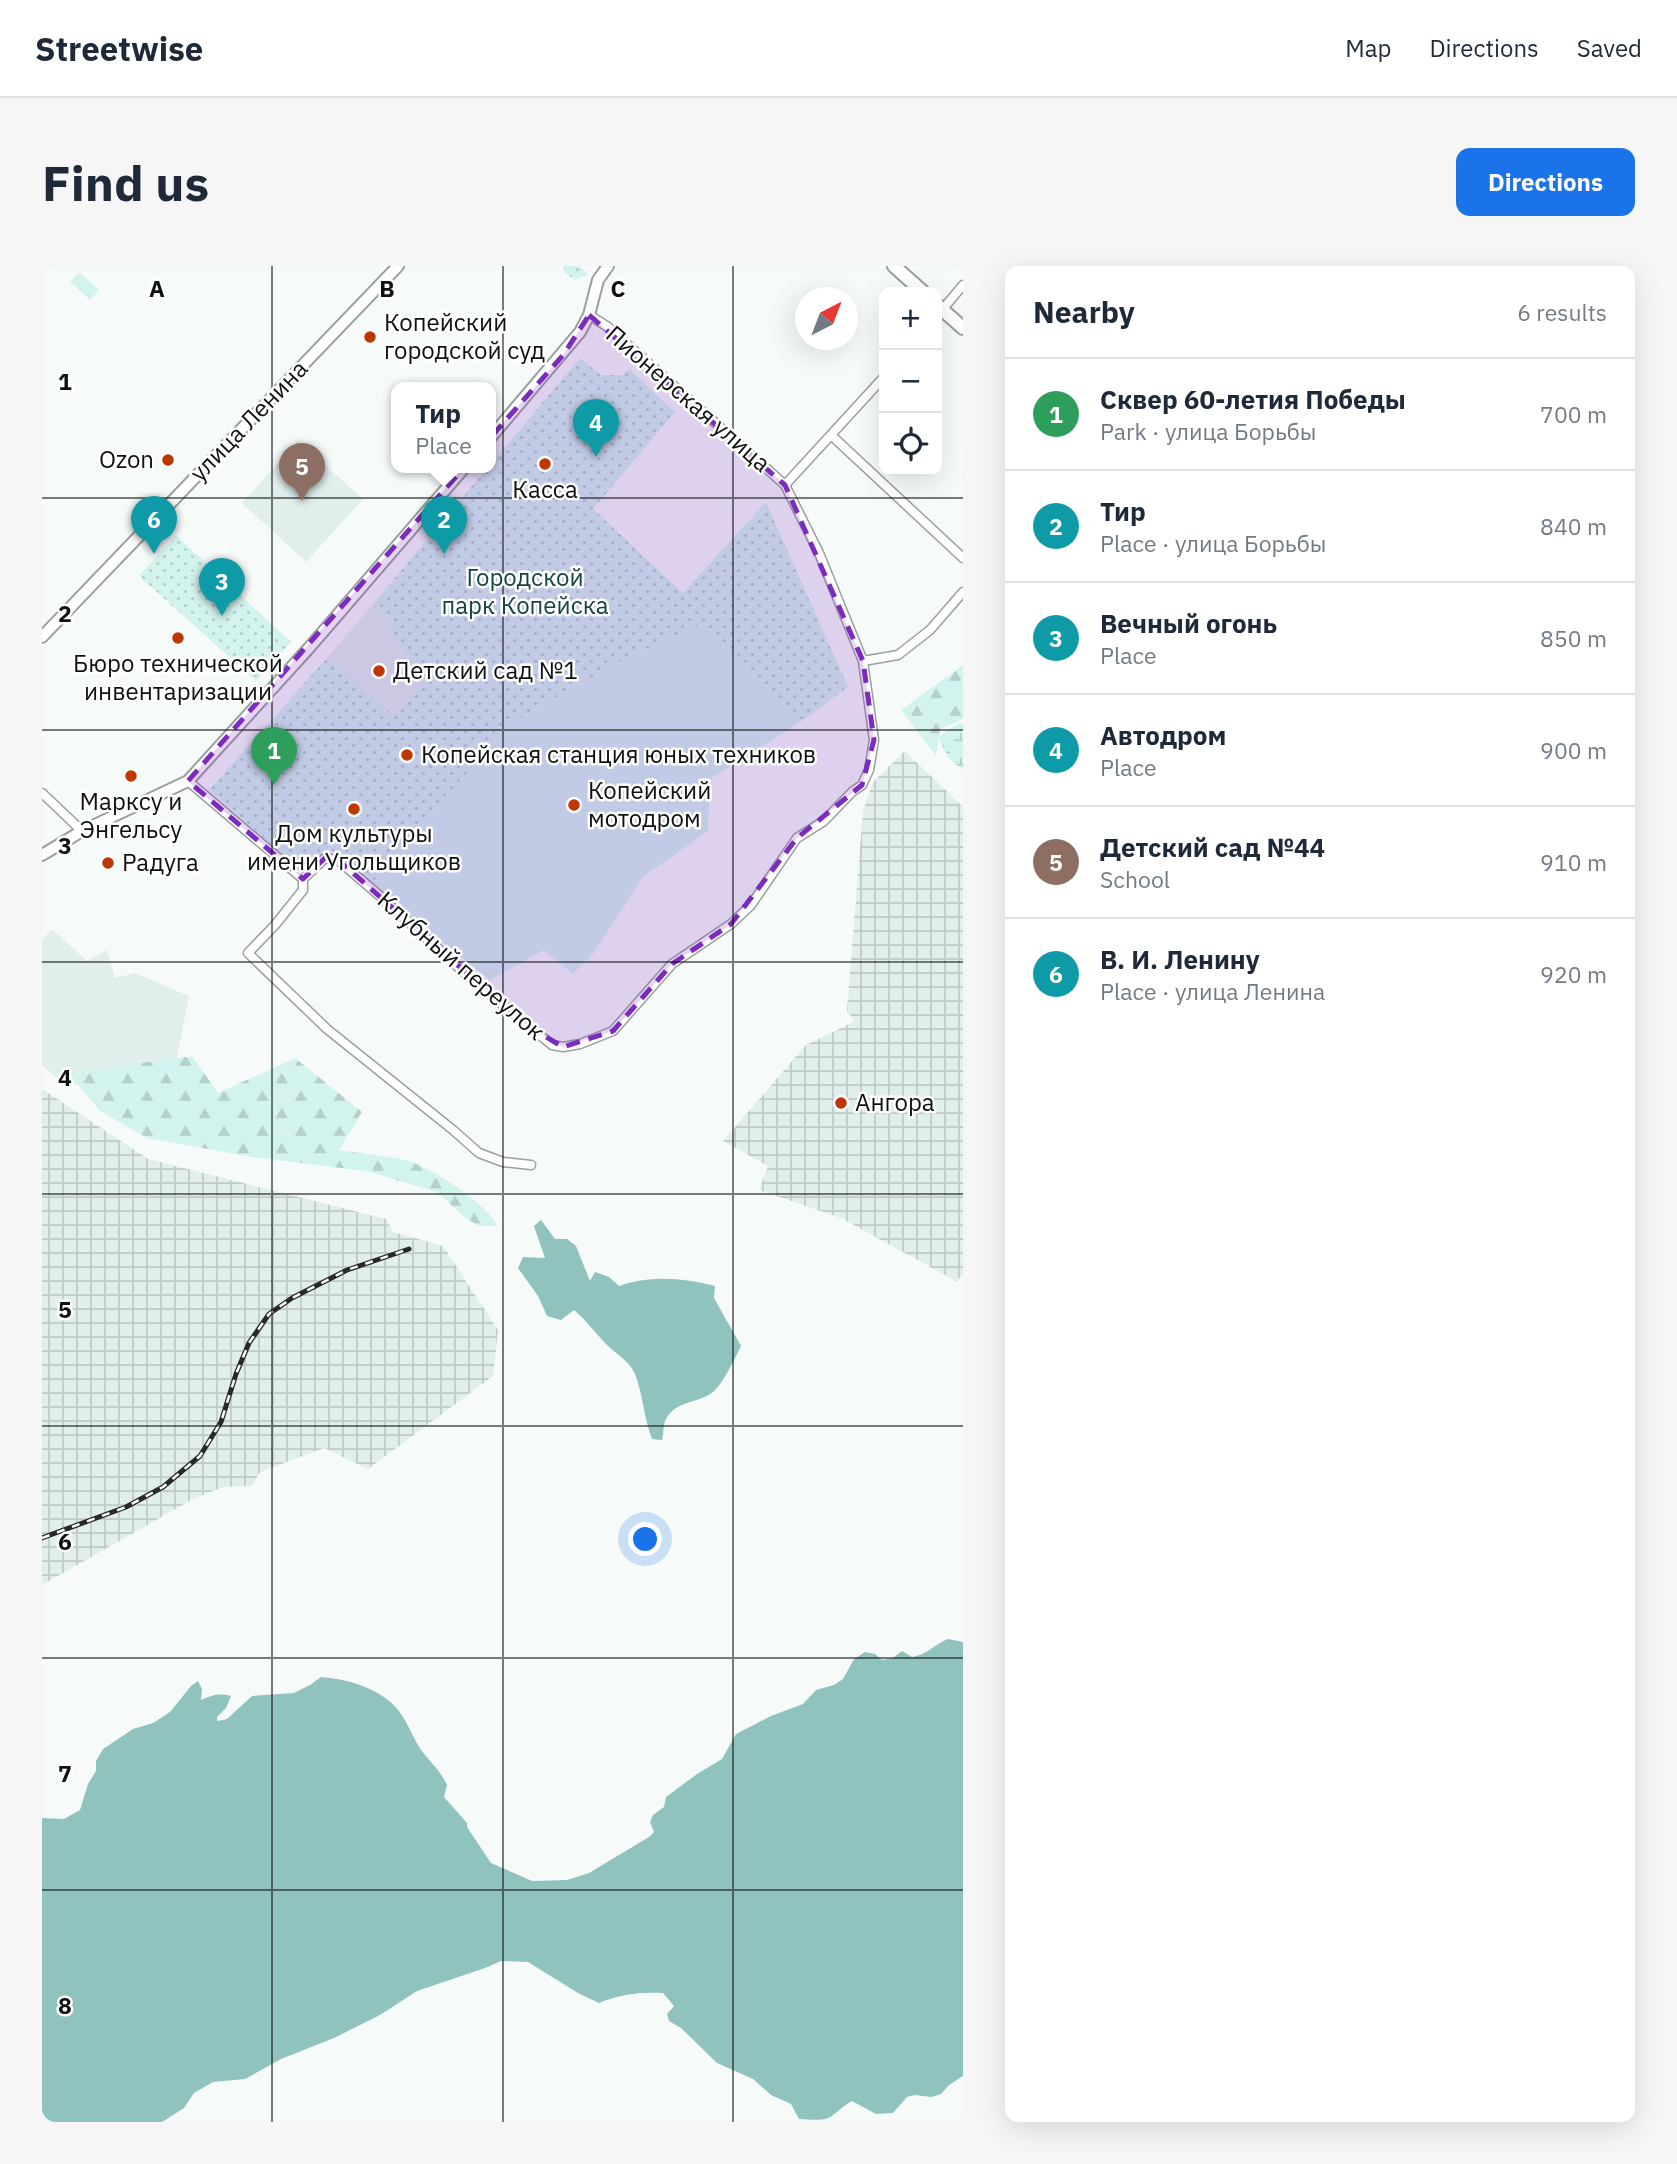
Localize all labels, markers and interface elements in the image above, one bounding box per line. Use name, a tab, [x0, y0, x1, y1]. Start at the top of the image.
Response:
text: Streetwise	[35, 27, 203, 70]
text: Map	[1345, 32, 1391, 64]
text: Directions	[1429, 32, 1539, 64]
text: Saved	[1577, 32, 1642, 64]
button: Directions	[1456, 148, 1635, 216]
text: Find us	[42, 151, 209, 214]
text: A	[149, 273, 165, 303]
text: B	[379, 273, 395, 303]
text: C	[611, 273, 626, 303]
north arrow	[795, 287, 858, 350]
map controls	[879, 287, 942, 476]
button: +	[879, 287, 942, 350]
text: Nearby	[1033, 292, 1135, 331]
text: 6 results	[1517, 297, 1607, 327]
place label: Копейский городской суд	[384, 306, 545, 366]
street label: Пионерская улица	[600, 318, 778, 479]
marker: Копейский городской суд	[362, 329, 378, 345]
button: −	[879, 350, 942, 413]
street label: улица Ленина	[182, 353, 314, 488]
text: 1	[58, 366, 72, 396]
popup	[391, 382, 496, 473]
text: Сквер 60-летия Победы	[1100, 382, 1406, 416]
text: Тир	[415, 396, 461, 430]
pin: 4	[573, 399, 619, 457]
text: 1	[1049, 399, 1063, 429]
text: 700 m	[1540, 399, 1607, 429]
button: locate	[879, 413, 942, 476]
text: Park · улица Борьбы	[1100, 416, 1316, 446]
text: Place	[415, 430, 472, 460]
place label: Ozon	[99, 443, 154, 475]
pin: 5	[279, 443, 325, 501]
marker: Ozon	[160, 452, 176, 468]
marker: Касса	[537, 456, 553, 472]
place label: Касса	[512, 473, 578, 505]
text: Тир	[1100, 494, 1146, 528]
pin: 6	[131, 496, 177, 554]
pin: 2	[421, 496, 467, 554]
text: 2	[1049, 511, 1063, 541]
text: 840 m	[1540, 511, 1607, 541]
text: Place · улица Борьбы	[1100, 528, 1326, 558]
pin: 3	[199, 558, 245, 616]
park label: Городской парк Копейска	[442, 561, 609, 621]
text: 2	[58, 598, 72, 628]
text: Вечный огонь	[1100, 606, 1277, 640]
text: 3	[1049, 623, 1063, 653]
text: 850 m	[1540, 623, 1607, 653]
marker: Бюро технической инвентаризации	[170, 630, 186, 646]
text: Place	[1100, 640, 1157, 670]
place label: Бюро технической инвентаризации	[73, 647, 283, 707]
place label: Детский сад №1	[393, 654, 578, 686]
marker: Детский сад №1	[371, 663, 387, 679]
text: Автодром	[1100, 718, 1226, 752]
pin: 1	[251, 727, 297, 785]
text: 4	[1049, 735, 1063, 765]
text: 900 m	[1540, 735, 1607, 765]
place label: Копейская станция юных техников	[421, 738, 816, 770]
marker: Копейская станция юных техников	[399, 747, 415, 763]
text: Place	[1100, 752, 1157, 782]
marker: Марксу и Энгельсу	[123, 768, 139, 784]
place label: Копейский мотодром	[588, 774, 711, 834]
place label: Марксу и Энгельсу	[80, 785, 182, 845]
marker: Копейский мотодром	[566, 797, 582, 813]
marker: Дом культуры имени Угольщиков	[346, 801, 362, 817]
place label: Дом культуры имени Угольщиков	[247, 817, 461, 877]
text: 3	[58, 830, 72, 860]
text: Детский сад №44	[1100, 830, 1325, 864]
place label: Радуга	[122, 846, 199, 878]
text: 5	[1049, 847, 1063, 877]
text: 910 m	[1540, 847, 1607, 877]
marker: Радуга	[100, 855, 116, 871]
text: School	[1100, 864, 1170, 894]
street label: Клубный переулок	[371, 884, 552, 1047]
text: В. И. Ленину	[1100, 942, 1260, 976]
text: 6	[1049, 959, 1063, 989]
text: 920 m	[1540, 959, 1607, 989]
text: Place · улица Ленина	[1100, 976, 1325, 1006]
text: 4	[58, 1062, 72, 1092]
place label: Ангора	[855, 1086, 935, 1118]
marker: Ангора	[833, 1095, 849, 1111]
text: 5	[58, 1294, 72, 1324]
your location	[628, 1522, 662, 1556]
text: 6	[58, 1526, 72, 1556]
text: 7	[58, 1758, 72, 1788]
text: 8	[58, 1990, 72, 2020]

